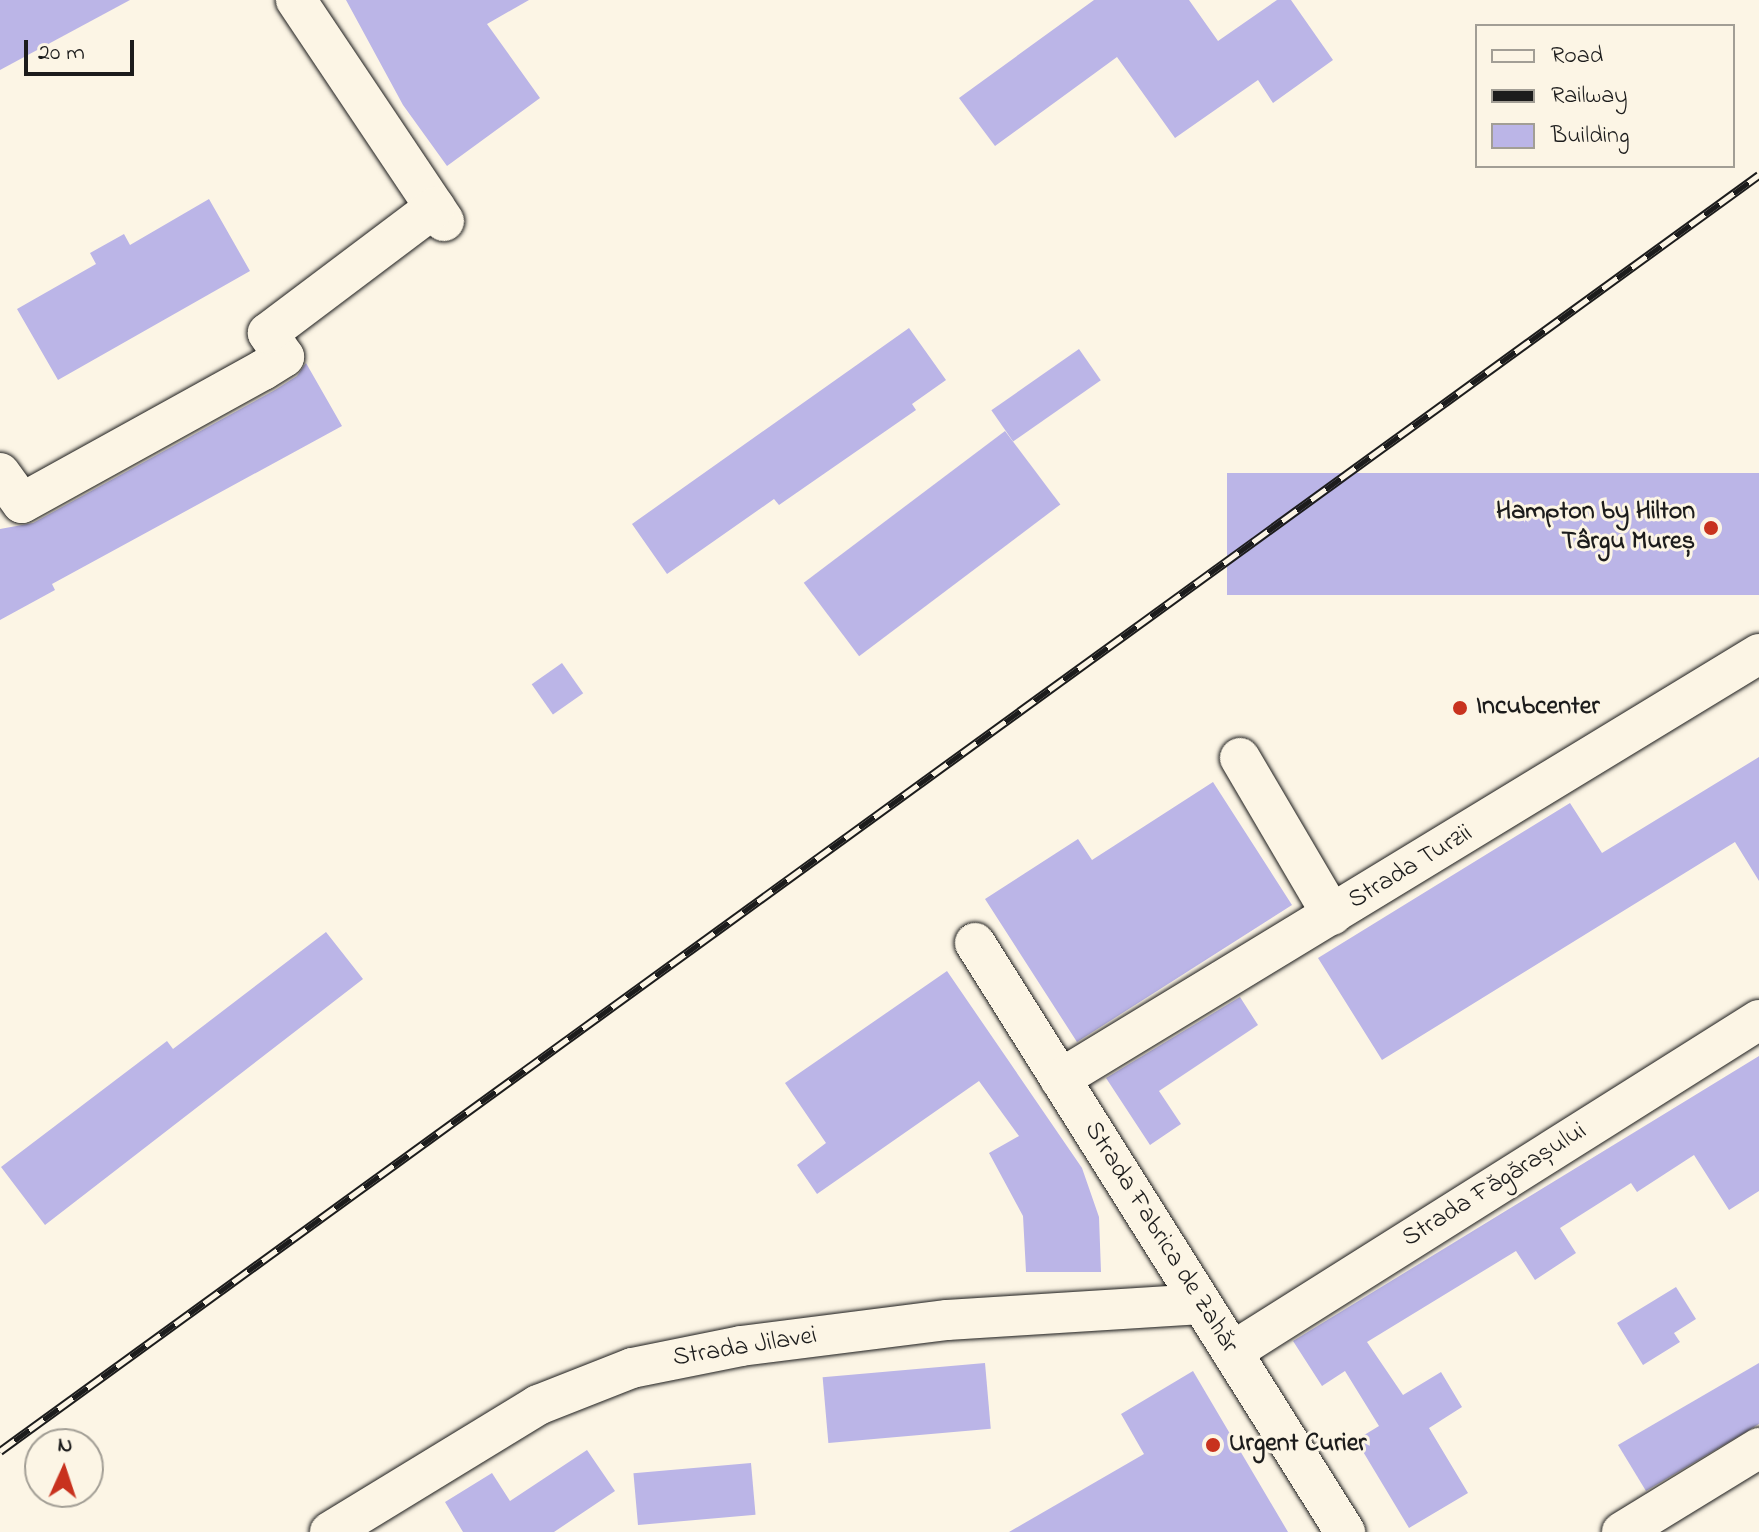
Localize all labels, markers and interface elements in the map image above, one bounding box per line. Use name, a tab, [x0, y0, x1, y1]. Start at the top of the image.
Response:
scale bar	[28, 24, 138, 74]
legend	[1475, 24, 1735, 168]
text: 20 m	[38, 36, 85, 71]
text: Road	[1551, 39, 1603, 74]
text: Railway	[1551, 79, 1628, 114]
text: Building	[1551, 119, 1630, 154]
place label: Hampton by Hilton Târgu Mureș	[1496, 497, 1695, 558]
marker: Hampton by Hilton Târgu Mureș	[1702, 519, 1720, 537]
place label: Incubcenter	[1476, 692, 1599, 724]
marker: Incubcenter	[1451, 699, 1469, 717]
street label: Strada Turzii	[1343, 819, 1479, 917]
street label: Strada Fabrica de Zahăr	[1076, 1116, 1244, 1360]
street label: Strada Făgărașului	[1397, 1117, 1593, 1255]
street label: Strada Jilavei	[671, 1321, 819, 1375]
north arrow	[24, 1428, 104, 1508]
place label: Urgent Curier	[1229, 1429, 1366, 1461]
text: N	[57, 1430, 73, 1462]
marker: Urgent Curier	[1204, 1436, 1222, 1454]

